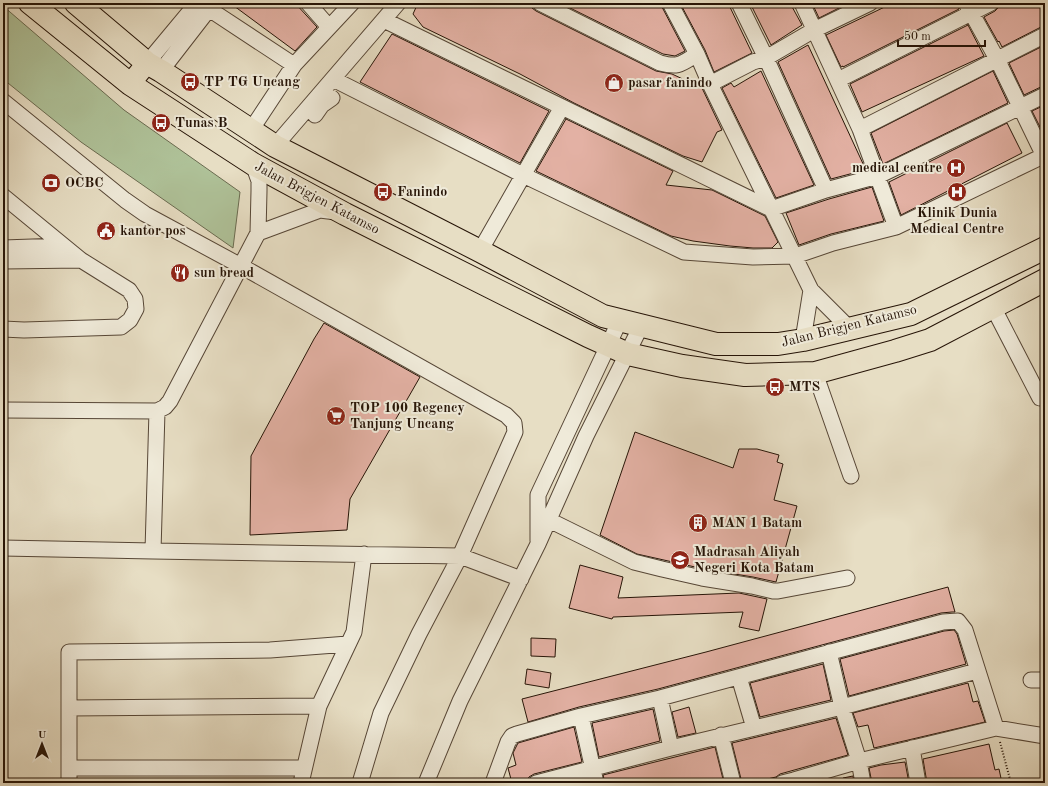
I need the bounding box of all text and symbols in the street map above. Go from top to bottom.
scale bar [898,22,985,48]
text: 50 m [904,30,931,43]
bus stop icon: TP TG Uncang [179,71,201,93]
shop icon: pasar fanindo [603,72,625,94]
place label: TP TG Uncang [204,75,300,89]
place label: pasar fanindo [628,76,712,90]
bus stop icon: Tunas B [150,112,172,134]
place label: Tunas B [175,116,228,130]
hospital icon: medical centre [945,157,967,179]
street label: Jalan Brigjen Katamso [252,159,382,237]
place label: medical centre [852,161,942,175]
bank icon: OCBC [40,172,62,194]
place label: OCBC [65,176,103,190]
bus stop icon: Fanindo [372,181,394,203]
hospital icon: Klinik Dunia Medical Centre [946,181,968,203]
place label: Fanindo [397,185,447,199]
place label: Klinik Dunia Medical Centre [910,206,1004,236]
public building icon: kantor pos [95,220,117,242]
place label: kantor pos [120,224,186,238]
restaurant icon: sun bread [169,262,191,284]
place label: sun bread [194,266,255,280]
street label: Jalan Brigjen Katamso [780,302,918,350]
bus stop icon: MTS [764,376,786,398]
place label: MTS [789,380,820,394]
place label: TOP 100 Regency Tanjung Uncang [350,401,465,431]
supermarket icon: TOP 100 Regency Tanjung Uncang [325,405,347,427]
building icon: MAN 1 Batam [687,512,709,534]
place label: MAN 1 Batam [712,516,802,530]
place label: Madrasah Aliyah Negeri Kota Batam [694,545,814,575]
school or university icon: Madrasah Aliyah Negeri Kota Batam [669,549,691,571]
north arrow [22,724,62,764]
text: U [38,730,47,741]

